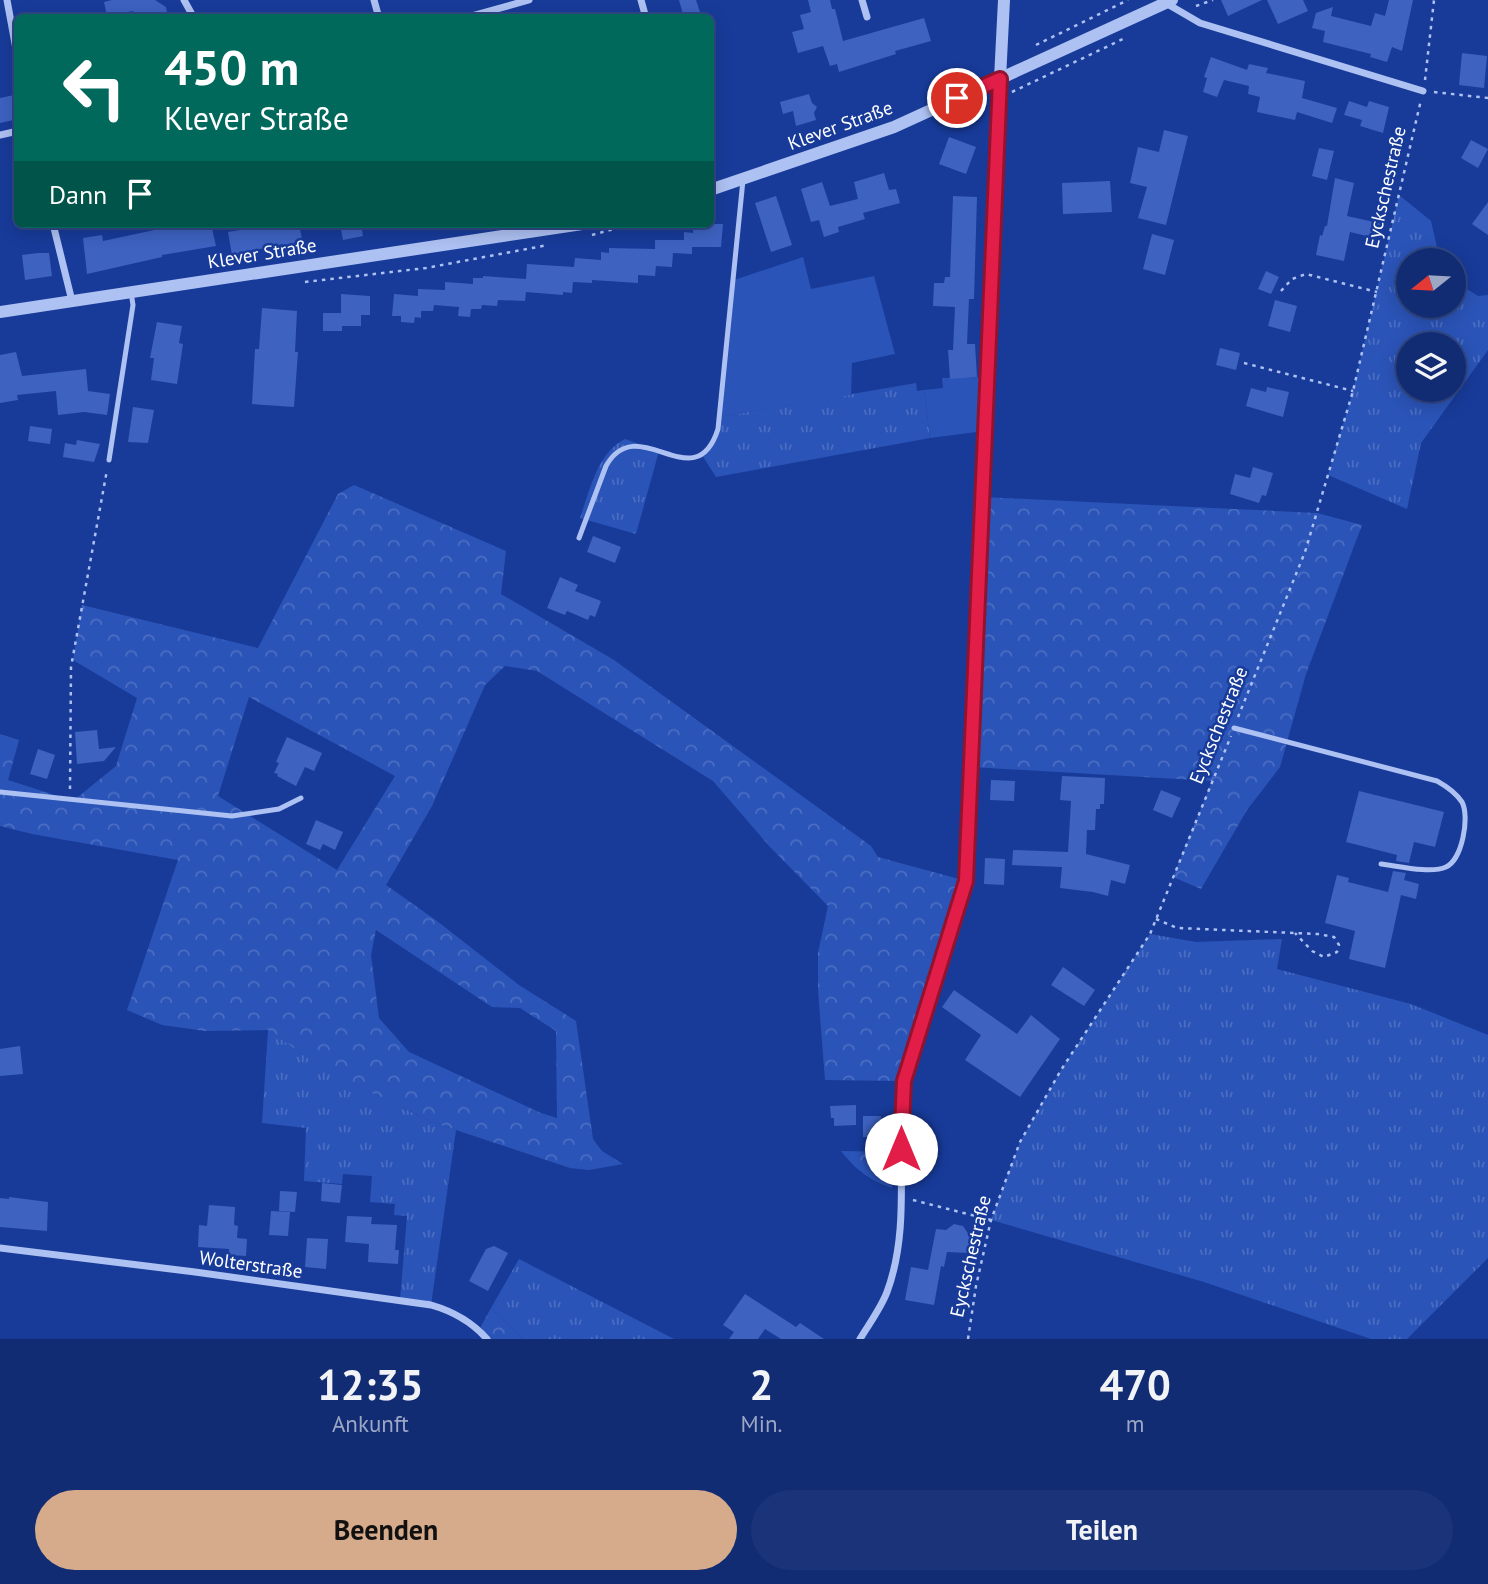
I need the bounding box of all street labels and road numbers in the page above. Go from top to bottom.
street label: Klever Straße [784,95,896,155]
street label: Eyckschestraße [1359,124,1411,250]
street label: Klever Straße [206,233,318,273]
street label: Eyckschestraße [1184,663,1252,787]
street label: Eyckschestraße [944,1193,996,1319]
street label: Wolterstraße [198,1245,304,1283]

